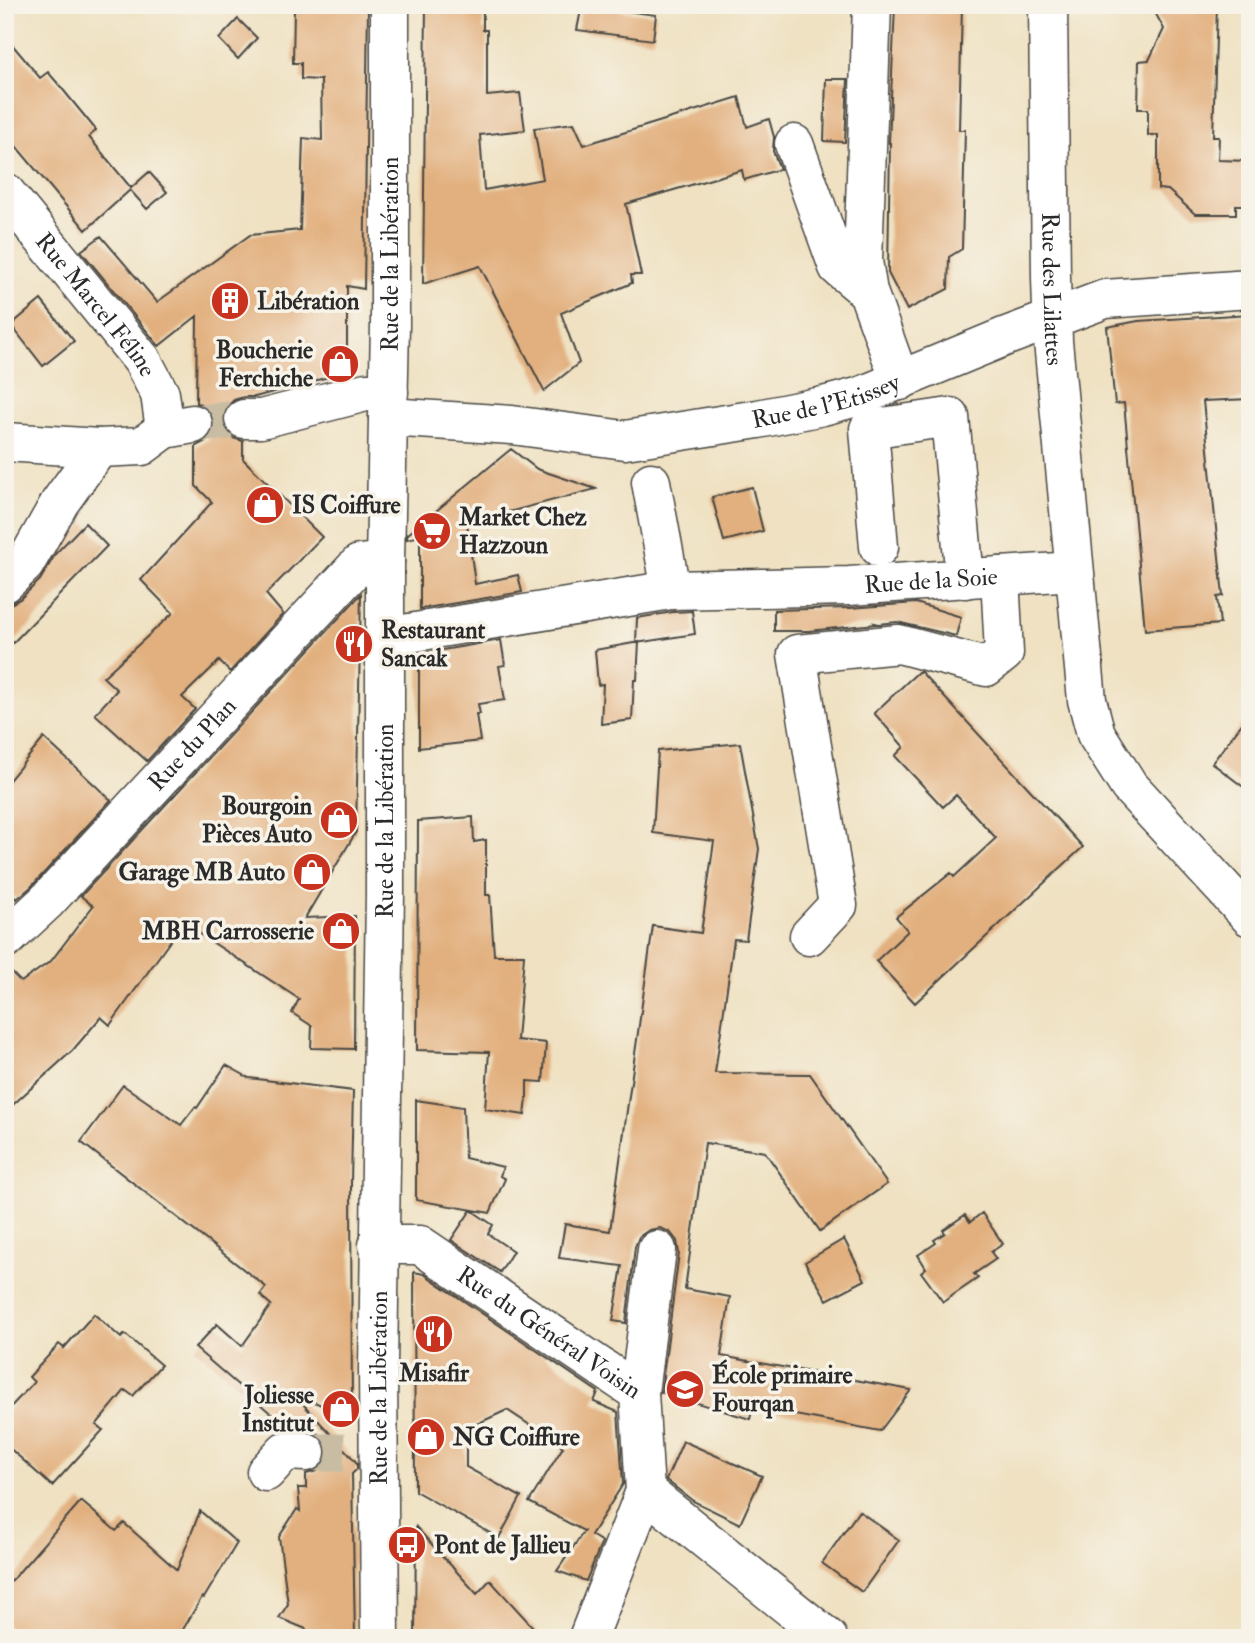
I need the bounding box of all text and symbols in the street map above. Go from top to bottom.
street label: Rue de la Libération [374,157,406,352]
street label: Rue des Lilattes [1035,212,1071,367]
street label: Rue Marcel Féline [29,226,163,382]
building icon: Libération [209,280,251,322]
place label: Libération [257,286,360,317]
place label: Boucherie Ferchiche [216,335,313,394]
shop icon: Boucherie Ferchiche [319,343,361,385]
street label: Rue de l'Etissey [749,366,905,435]
shop icon: IS Coiffure [244,484,286,526]
place label: IS Coiffure [292,490,401,521]
place label: Market Chez Hazzoun [458,502,587,561]
supermarket icon: Market Chez Hazzoun [411,510,453,552]
street label: Rue de la Soie [863,561,999,600]
place label: Restaurant Sancak [381,615,485,674]
restaurant icon: Restaurant Sancak [333,623,375,665]
street label: Rue du Plan [141,691,243,797]
street label: Rue de la Libération [369,724,401,919]
place label: Bourgoin Pièces Auto [202,791,313,850]
shop icon: Bourgoin Pièces Auto [318,799,360,841]
shop icon: Garage MB Auto [291,851,333,893]
place label: Garage MB Auto [119,857,285,888]
shop icon: MBH Carrosserie [320,910,362,952]
place label: MBH Carrosserie [141,916,314,947]
street label: Rue du Général Voisin [451,1259,648,1406]
street label: Rue de la Libération [362,1290,395,1486]
restaurant icon: Misafir [413,1313,455,1355]
place label: Misafir [398,1358,470,1389]
place label: École primaire Fourqan [712,1359,853,1419]
school or university icon: École primaire Fourqan [664,1368,706,1410]
place label: Joliesse Institut [242,1380,314,1439]
shop icon: Joliesse Institut [320,1388,362,1430]
shop icon: NG Coiffure [405,1416,447,1458]
place label: NG Coiffure [452,1422,580,1453]
bus stop icon: Pont de Jallieu [386,1524,428,1566]
place label: Pont de Jallieu [434,1530,572,1561]

